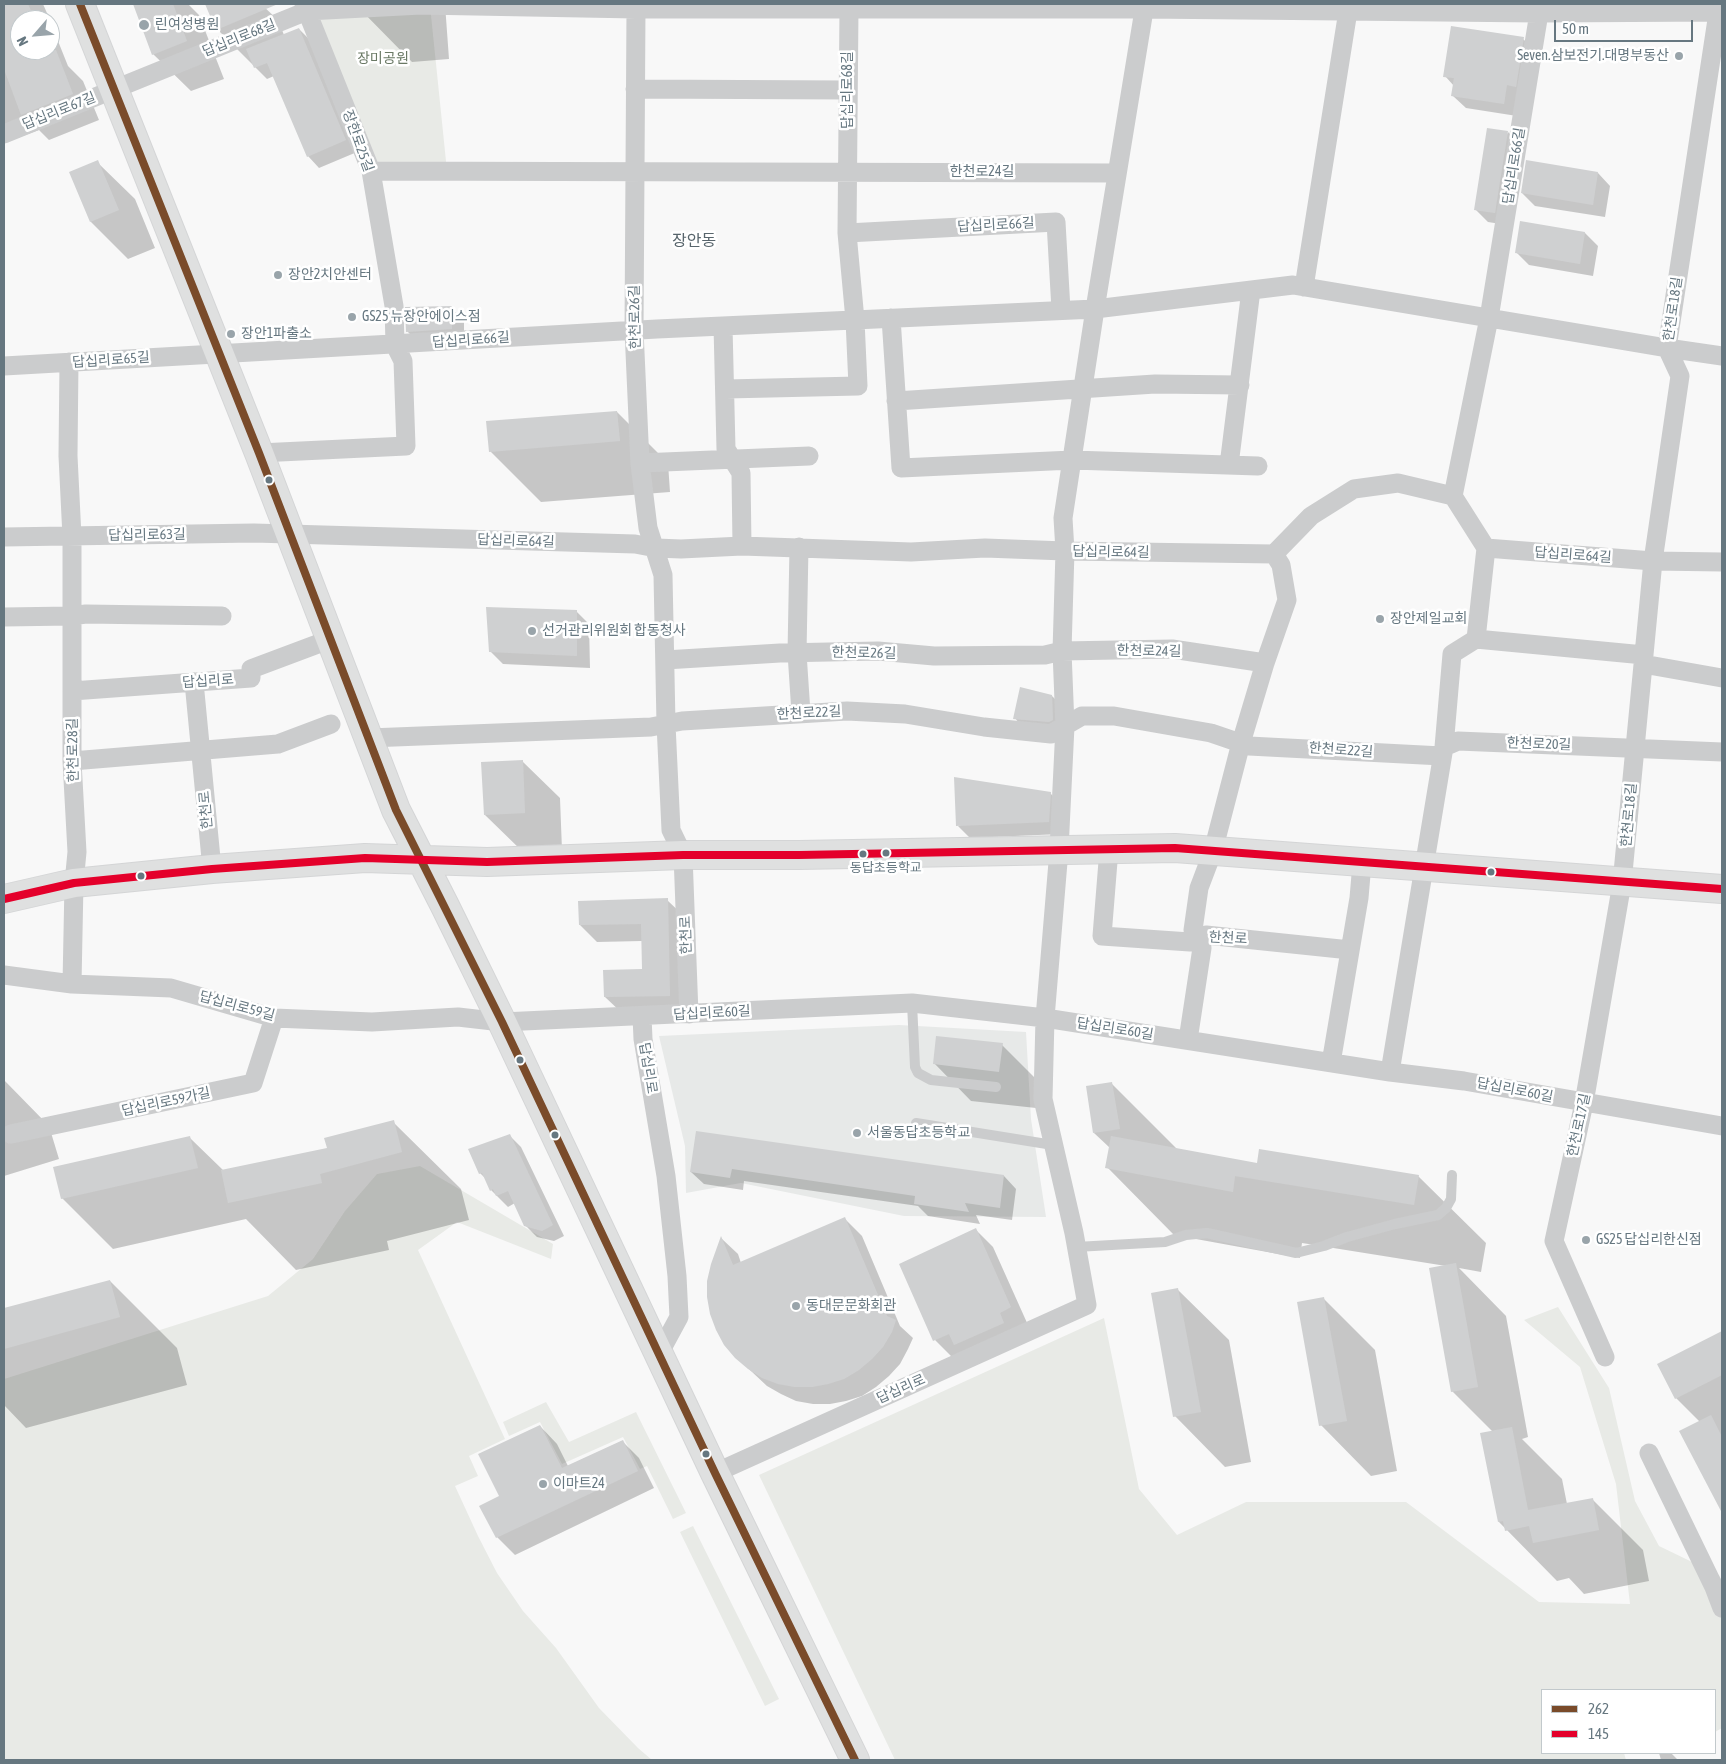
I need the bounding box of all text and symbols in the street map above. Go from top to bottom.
north arrow [10,10,60,60]
scale bar [1556,10,1695,42]
street label: 답십리로68길 [200,16,278,60]
place label: 린여성병원 [155,17,219,33]
marker: 린여성병원 [137,18,151,32]
text: 50 m [1562,20,1589,37]
text: N [14,34,32,49]
place label: Seven.삼보전기.대명부동산 [1517,48,1669,64]
marker: Seven.삼보전기.대명부동산 [1673,50,1685,62]
park label: 장미공원 [357,51,409,67]
street label: 답십리로68길 [840,51,856,129]
street label: 답십리로67길 [20,89,98,133]
street label: 장한로25길 [339,108,377,174]
street label: 답십리로66길 [1500,126,1528,206]
street label: 한천로24길 [950,164,1014,180]
street label: 답십리로66길 [957,215,1035,235]
district label: 장안동 [672,231,716,251]
place label: 장안2치안센터 [288,267,372,283]
marker: 장안2치안센터 [272,269,284,281]
street label: 한천로18길 [1660,276,1686,342]
street label: 한천로26길 [626,285,644,349]
place label: GS25 뉴장안에이스점 [362,309,481,325]
marker: GS25 뉴장안에이스점 [346,311,358,323]
place label: 장안1파출소 [241,326,312,342]
marker: 장안1파출소 [225,328,237,340]
street label: 답십리로66길 [432,329,510,351]
street label: 답십리로65길 [72,349,150,371]
unlabelled marker [264,475,274,485]
street label: 답십리로63길 [108,526,186,544]
street label: 답십리로64길 [477,531,555,551]
street label: 답십리로64길 [1072,543,1150,561]
street label: 답십리로64길 [1534,544,1612,566]
place label: 장안제일교회 [1390,611,1467,627]
marker: 장안제일교회 [1374,613,1386,625]
place label: 선거관리위원회 합동청사 [542,623,686,639]
marker: 선거관리위원회 합동청사 [526,625,538,637]
street label: 한천로24길 [1117,642,1181,660]
street label: 한천로26길 [832,644,896,662]
street label: 답십리로 [182,671,234,691]
street label: 한천로22길 [776,703,842,723]
street label: 한천로28길 [64,718,82,782]
street label: 한천로20길 [1506,734,1572,754]
street label: 한천로22길 [1308,739,1374,761]
street label: 한천로18길 [1618,782,1640,848]
street label: 한천로 [196,790,216,830]
marker: 동답초등학교 [881,848,891,858]
unlabelled marker [858,849,868,859]
place label: 동답초등학교 [850,860,922,876]
unlabelled marker [1486,867,1496,877]
unlabelled marker [136,871,146,881]
street label: 한천로 [677,915,695,955]
street label: 한천로 [1208,929,1248,947]
street label: 답십리로59길 [197,988,277,1024]
street label: 답십리로60길 [673,1003,751,1023]
street label: 답십리로60길 [1075,1015,1155,1043]
street label: 답십리로 [636,1041,660,1095]
unlabelled marker [515,1055,525,1065]
street label: 답십리로60길 [1475,1074,1555,1106]
street label: 답십리로59가길 [120,1084,212,1120]
street label: 한천로17길 [1564,1092,1594,1158]
place label: 서울동답초등학교 [867,1125,970,1141]
marker: 서울동답초등학교 [851,1127,863,1139]
unlabelled marker [550,1130,560,1140]
place label: GS25 답십리한신점 [1596,1232,1702,1248]
marker: GS25 답십리한신점 [1580,1234,1592,1246]
place label: 동대문문화회관 [806,1298,896,1314]
marker: 동대문문화회관 [790,1300,802,1312]
street label: 답십리로 [874,1371,928,1407]
unlabelled marker [701,1449,711,1459]
place label: 이마트24 [553,1476,605,1492]
marker: 이마트24 [537,1478,549,1490]
legend [1541,1689,1716,1754]
text: 262 [1588,1700,1609,1717]
text: 145 [1588,1725,1609,1742]

